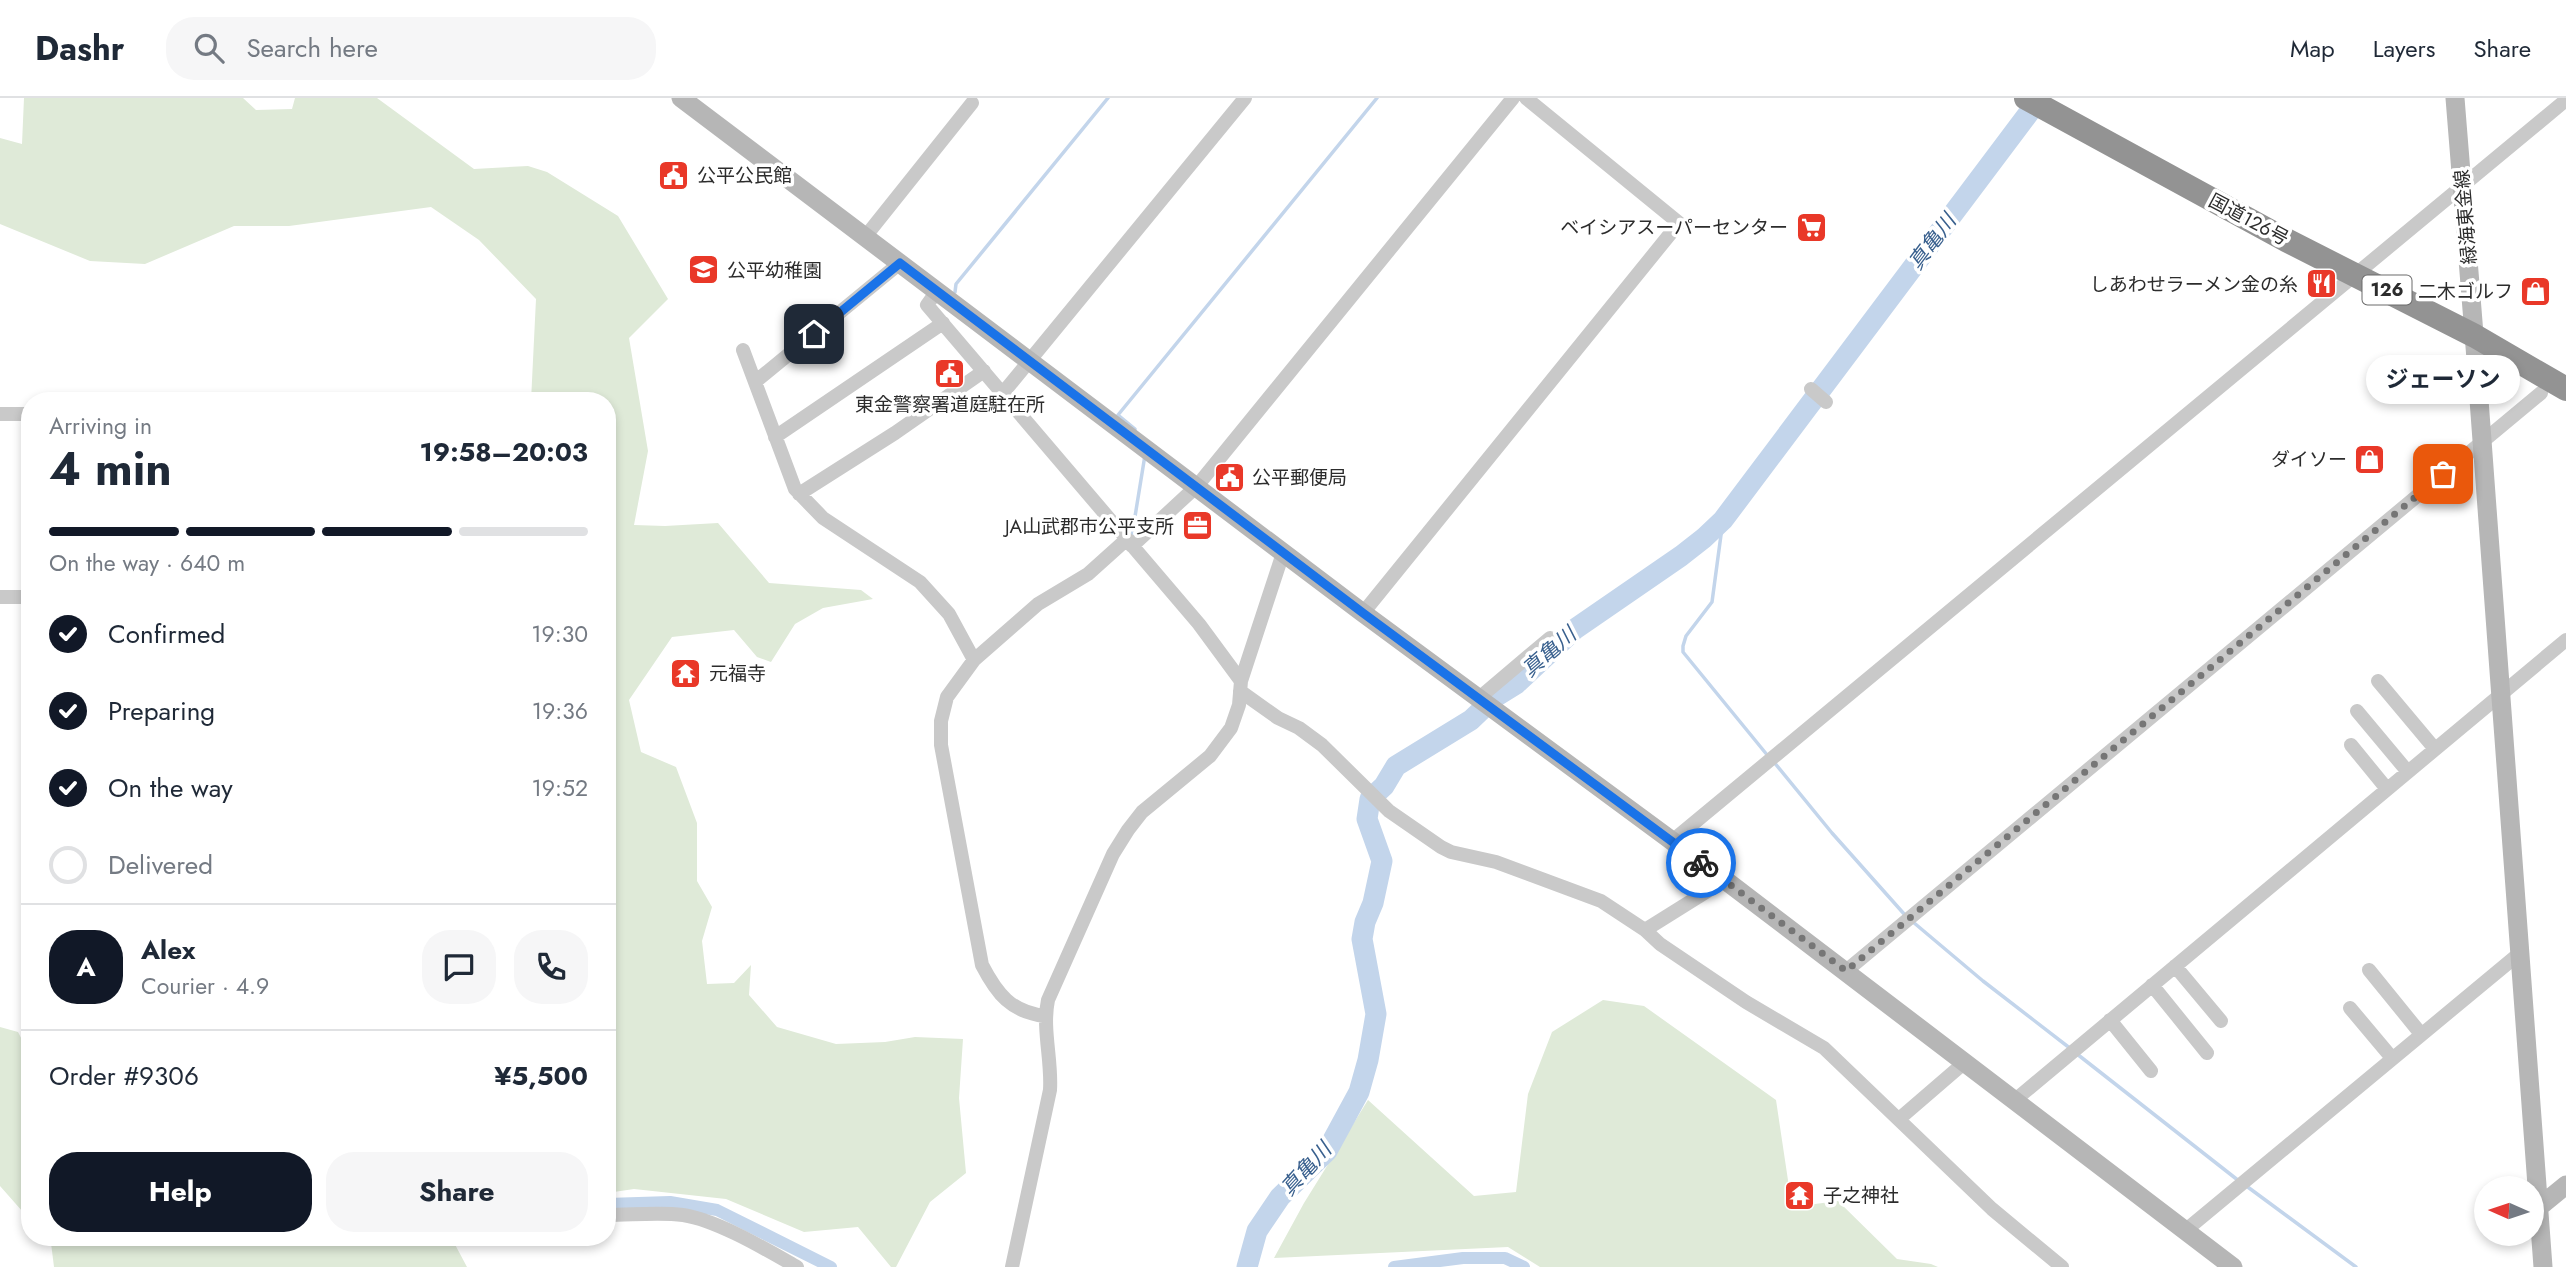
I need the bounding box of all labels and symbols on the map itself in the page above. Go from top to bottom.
public building icon: 公平公民館 [657,158,691,192]
place label: 公平公民館 [697,162,792,189]
street label: 緑海東金線 [2448,168,2483,265]
street label: 国道126号 [2204,187,2294,252]
water label: 真亀川 [1901,206,1964,276]
supermarket icon: ベイシアスーパーセンター [1794,210,1828,244]
place label: ベイシアスーパーセンター [1560,214,1788,241]
school or university icon: 公平幼稚園 [687,253,721,287]
place label: 公平幼稚園 [727,257,822,284]
restaurant icon: しあわせラーメン金の糸 [2304,267,2338,301]
place label: しあわせラーメン金の糸 [2090,271,2298,298]
shop icon: 二木ゴルフ [2519,274,2553,308]
road number: 126 [2362,275,2412,304]
place label: 二木ゴルフ [2418,278,2513,305]
pin [784,304,844,364]
callout: ジェーソン [2366,355,2520,404]
public building icon: 東金警察署道庭駐在所 [933,356,967,390]
place label: 東金警察署道庭駐在所 [855,391,1045,418]
shop icon: ダイソー [2353,442,2387,476]
pin [2413,444,2473,504]
place label: ダイソー [2271,446,2347,473]
public building icon: 公平郵便局 [1212,460,1246,494]
place label: 公平郵便局 [1252,464,1347,491]
office icon: JA山武郡市公平支所 [1180,509,1214,543]
place label: JA山武郡市公平支所 [1002,513,1174,540]
water label: 真亀川 [1515,619,1584,684]
temple icon: 元福寺 [669,656,703,690]
place label: 元福寺 [709,660,766,687]
courier [1666,828,1736,898]
water label: 真亀川 [1274,1134,1340,1202]
north arrow [2474,1176,2544,1246]
temple icon: 子之神社 [1783,1178,1817,1212]
place label: 子之神社 [1823,1182,1899,1209]

